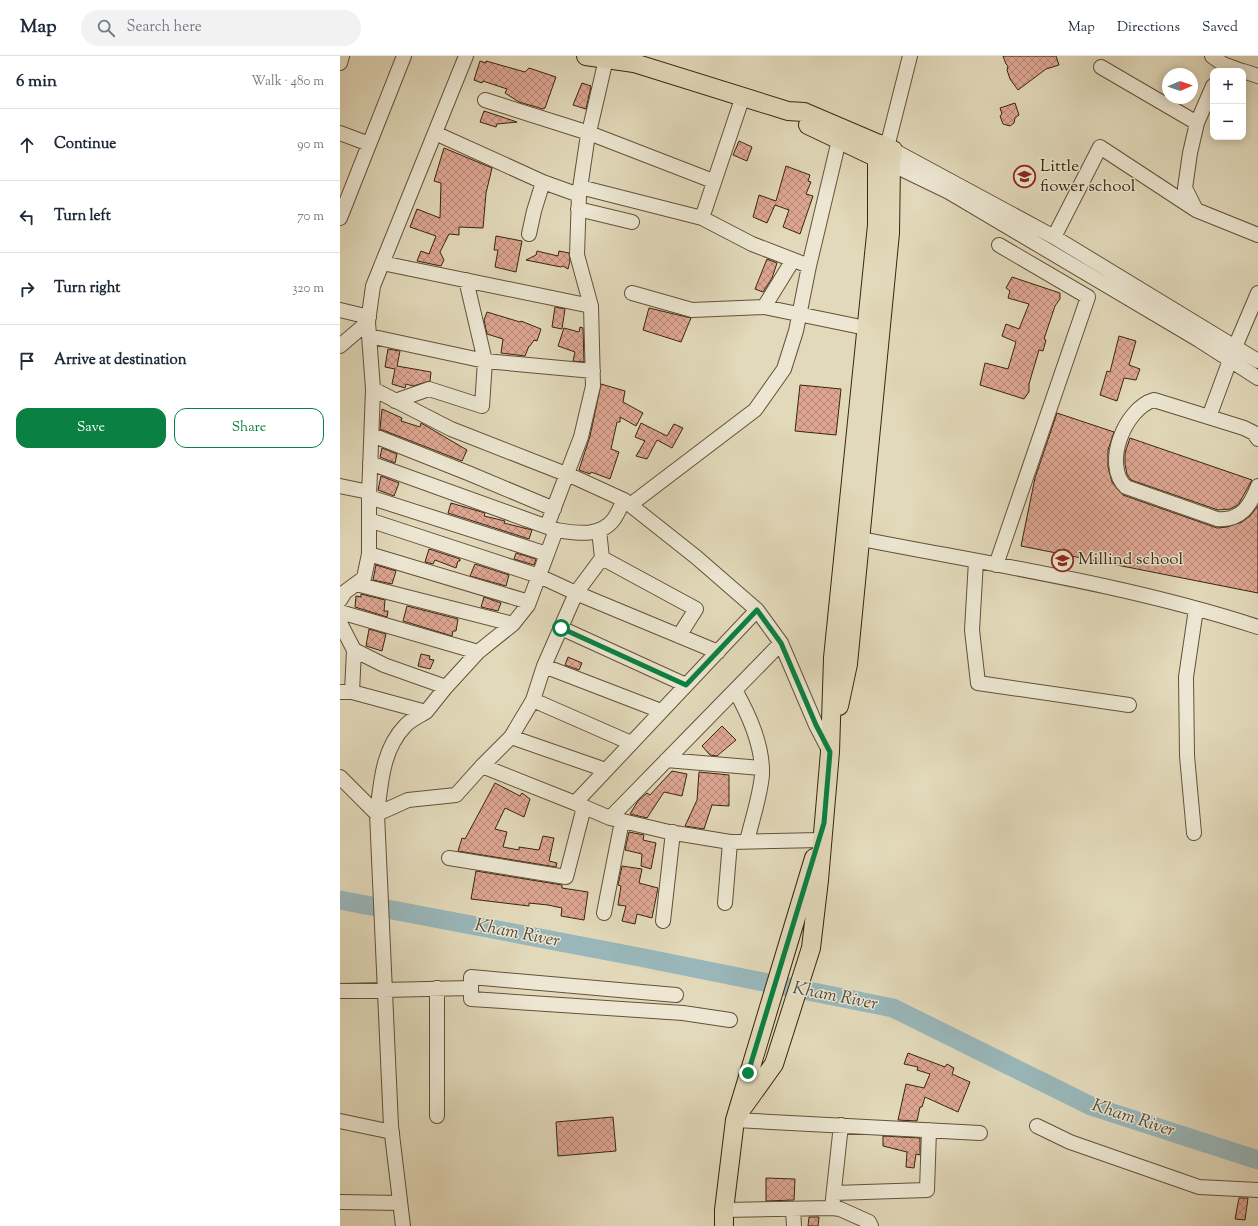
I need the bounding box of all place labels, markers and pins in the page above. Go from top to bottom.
place label: Little fiower school [1040,155,1136,199]
school or university icon: Little fiower school [1012,164,1038,190]
school or university icon: Millind school [1050,547,1076,573]
place label: Millind school [1078,548,1183,572]

